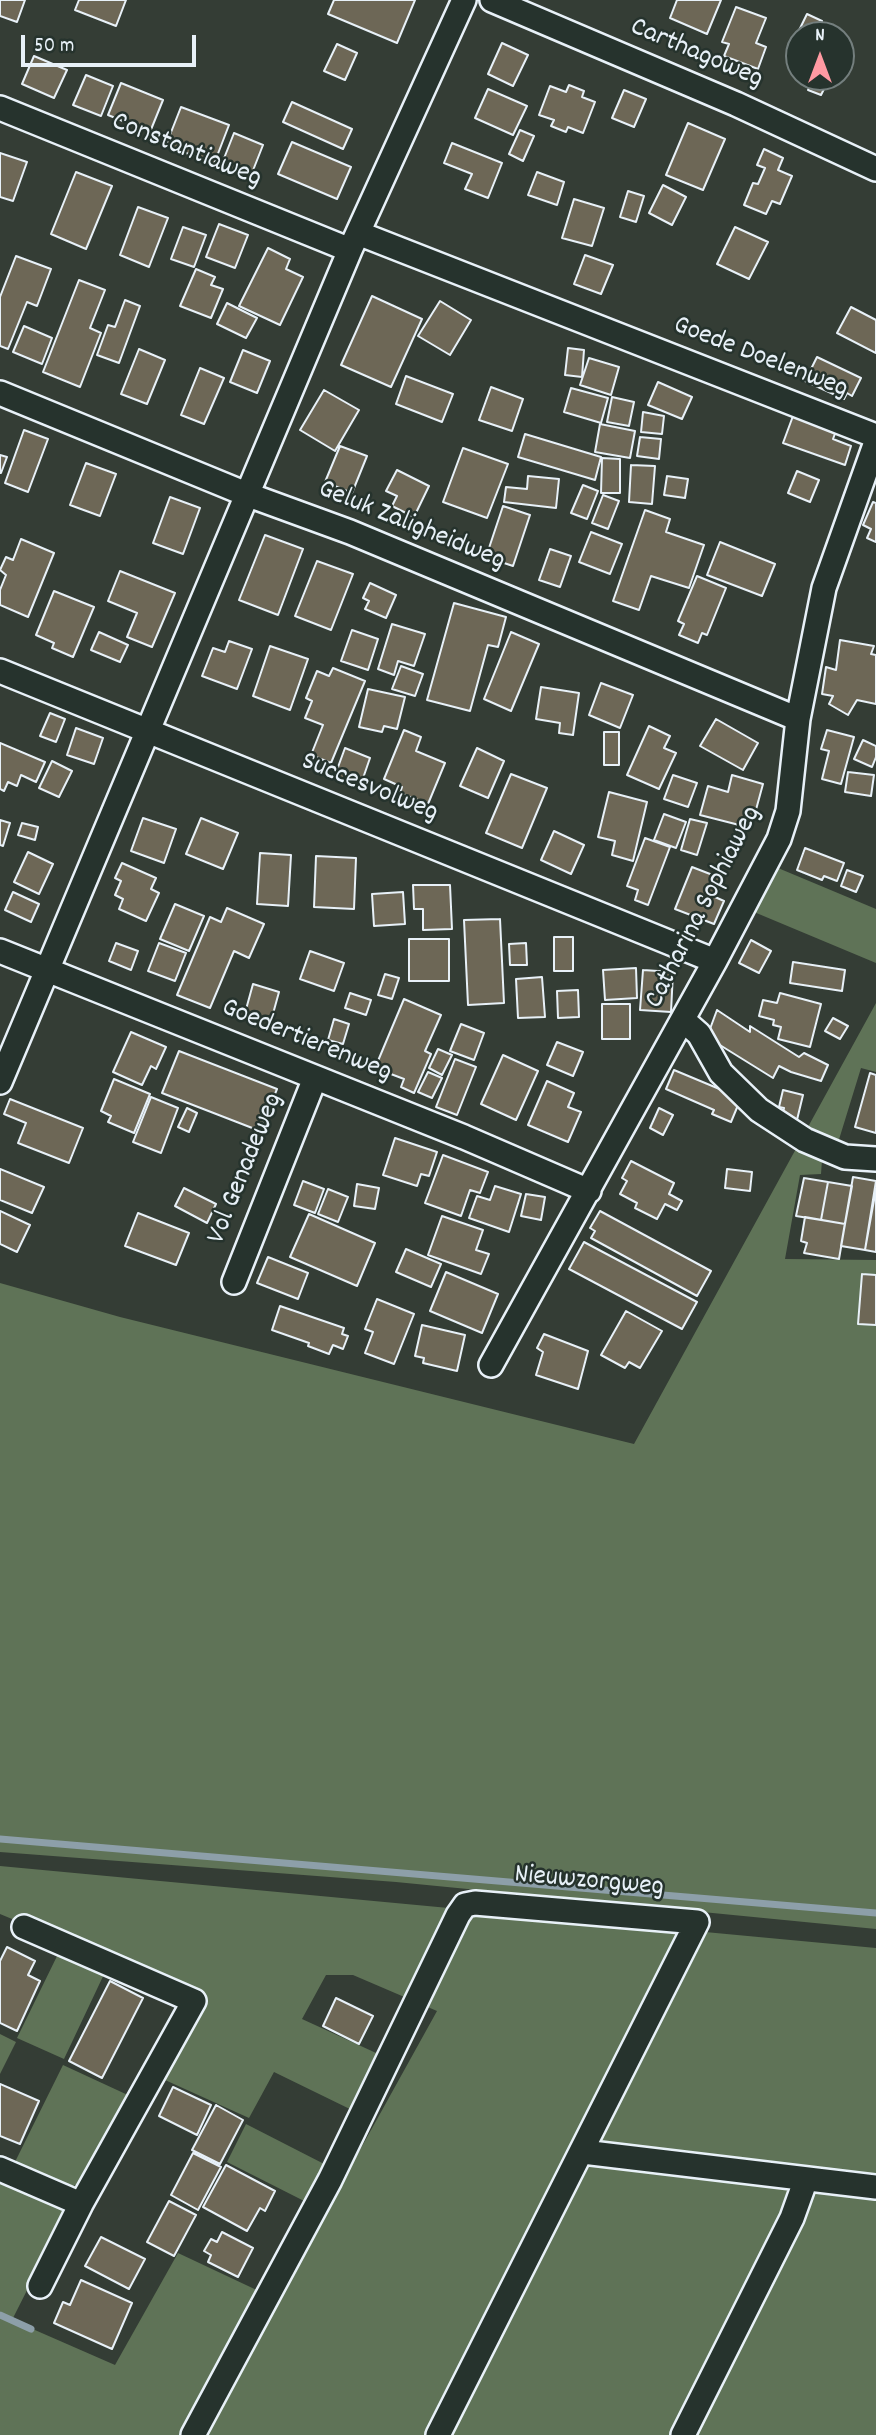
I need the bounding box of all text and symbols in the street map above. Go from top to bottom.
street label: Carthagoweg [625,12,767,98]
scale bar [24,21,200,65]
north arrow [785,21,855,91]
text: N [815,23,825,50]
text: 50 m [34,32,74,62]
street label: Constantiaweg [106,107,266,197]
street label: Goede Doelenweg [668,310,852,408]
street label: Geluk Zaligheidweg [313,474,509,580]
street label: Succesvolweg [296,746,442,832]
street label: Catharina Sophiaweg [639,801,771,1015]
street label: Goedertierenweg [216,993,396,1091]
street label: Vol Genadeweg [202,1089,292,1249]
street label: Nieuwzorgweg [513,1860,665,1906]

